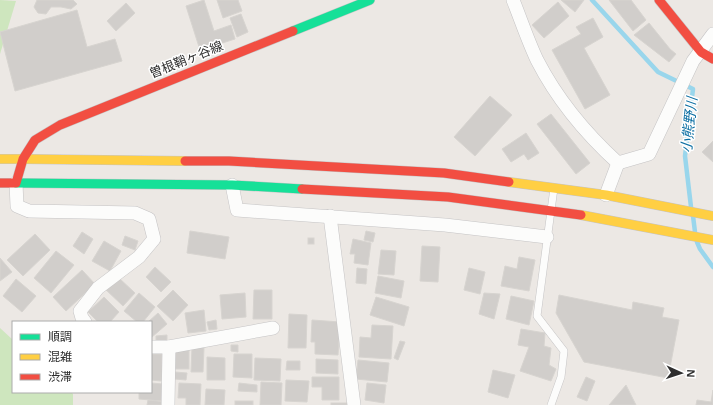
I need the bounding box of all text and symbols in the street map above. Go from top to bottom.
street label: 曽根鞘ヶ谷線 [147,38,225,81]
water label: 小熊野川 [678,94,700,154]
legend [12,321,152,393]
text: 順調 [48,330,72,344]
text: 混雑 [48,350,72,364]
north arrow [661,353,701,393]
text: N [685,369,697,378]
text: 渋滞 [48,370,72,384]

